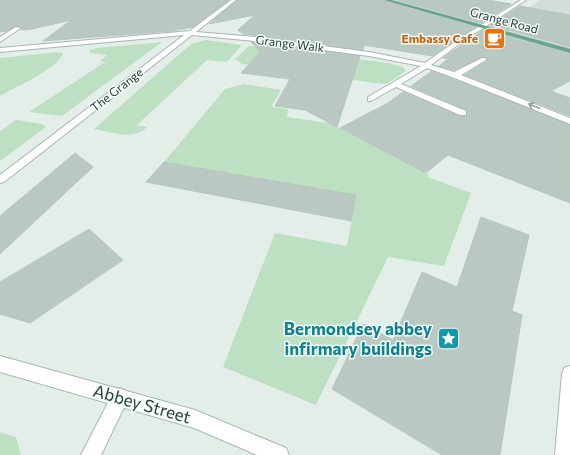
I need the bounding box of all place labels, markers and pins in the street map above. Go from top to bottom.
cafe icon: Embassy Cafe [481,26,507,52]
place label: Embassy Cafe [401,31,478,45]
place label: Bermondsey abbey infirmary buildings [284,318,433,359]
place icon: Bermondsey abbey infirmary buildings [435,326,461,352]

